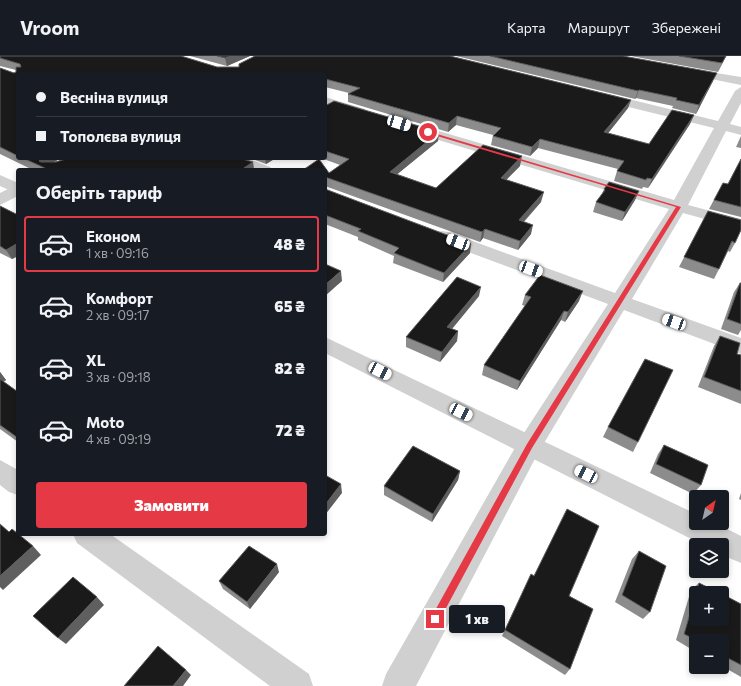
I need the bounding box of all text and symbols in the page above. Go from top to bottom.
text: Vroom [20,16,79,39]
text: Карта [507,19,546,36]
text: Маршрут [568,19,630,36]
text: Збережені [652,19,721,36]
text: Весніна вулиця [60,88,168,106]
car [386,114,412,132]
route start [419,123,437,141]
text: Тополєва вулиця [60,127,181,145]
text: Оберіть тариф [36,181,162,203]
icon: car [38,226,74,262]
text: Економ [86,227,141,245]
car [445,232,471,252]
text: 48 ₴ [274,235,305,253]
text: 1 хв · 09:16 [86,245,149,261]
car [518,259,544,279]
icon: car [38,288,74,324]
text: Комфорт [86,289,153,307]
text: 65 ₴ [274,297,305,315]
text: 2 хв · 09:17 [86,307,149,323]
car [661,312,687,332]
icon: car [38,350,74,386]
text: XL [86,351,105,369]
text: 82 ₴ [275,359,305,377]
car [367,360,393,382]
text: 3 хв · 09:18 [86,369,151,385]
car [448,401,474,423]
icon: car [38,412,74,448]
text: Moto [86,413,125,431]
text: 72 ₴ [275,421,305,439]
text: 4 хв · 09:19 [86,431,151,447]
car [573,463,599,485]
button: Замовити [36,482,307,528]
north arrow [689,490,729,530]
map controls [689,490,729,674]
button: layers [689,538,729,578]
button: + [689,586,729,626]
callout: 1 хв [449,605,505,633]
route end [426,610,444,628]
text: 1 хв [465,611,489,627]
button: − [689,634,729,674]

